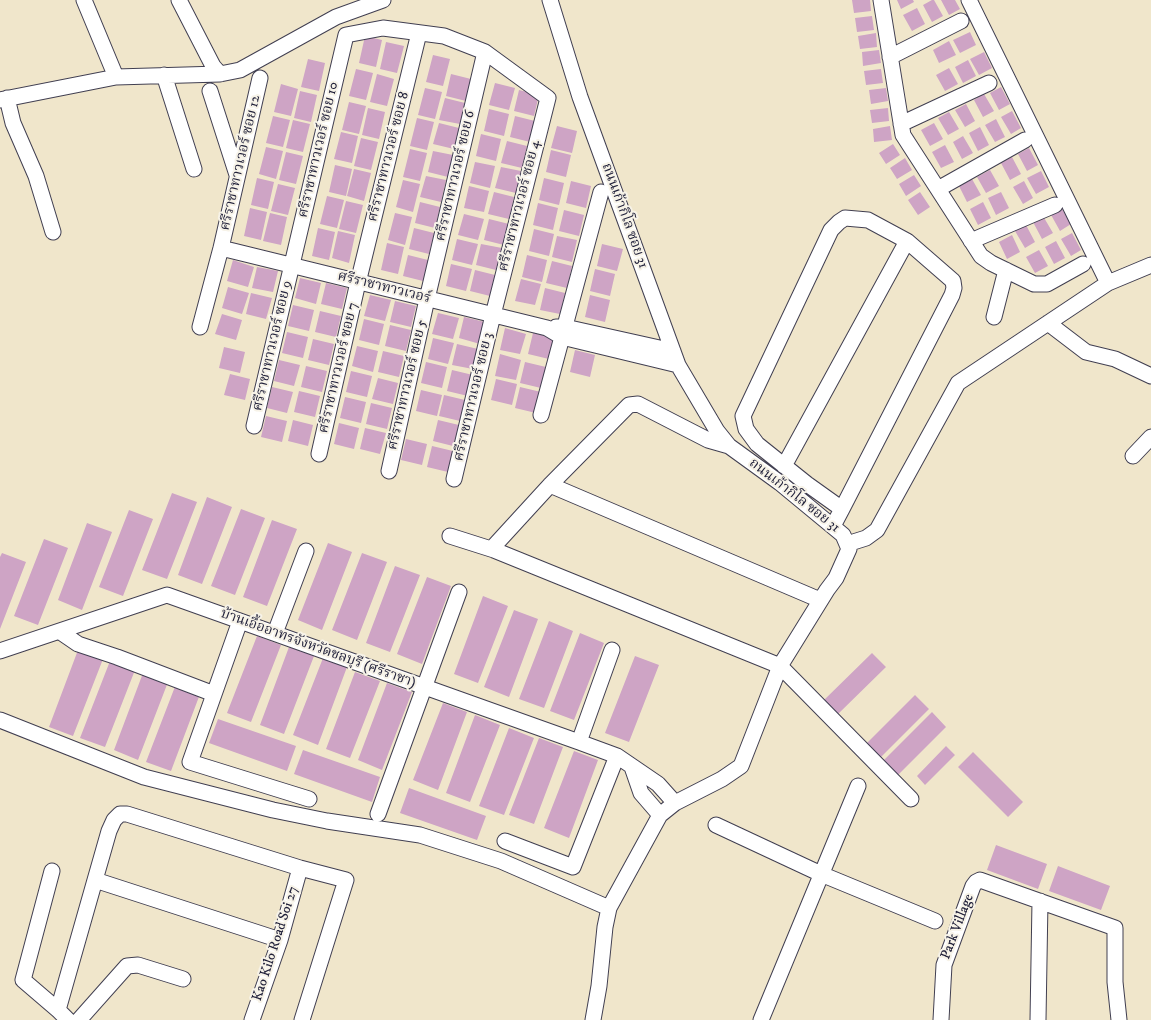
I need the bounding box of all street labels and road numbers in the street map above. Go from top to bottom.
street label: ศรีราชาทาวเวอร์ ซอย 10 [295,80,343,220]
street label: ศรีราชาทาวเวอร์ ซอย 8 [365,90,413,224]
street label: ศรีราชาทาวเวอร์ ซอย 12 [217,94,265,232]
street label: ศรีราชาทาวเวอร์ ซอย 6 [433,109,479,243]
street label: ศรีราชาทาวเวอร์ ซอย 4 [496,139,544,273]
street label: ถนนเก้ากิโล ซอย 31 [597,161,651,271]
street label: ศรีราชาทาวเวอร์ [336,268,432,308]
street label: ศรีราชาทาวเวอร์ ซอย 9 [250,279,296,413]
street label: ศรีราชาทาวเวอร์ ซอย 7 [316,301,362,435]
street label: ศรีราชาทาวเวอร์ ซอย 5 [385,318,431,452]
street label: ศรีราชาทาวเวอร์ ซอย 3 [451,331,497,463]
street label: ถนนเก้ากิโล ซอย 31 [745,455,843,537]
street label: บ้านเอื้ออาทรจังหวัดชลบุรี (ศรีราชา) [218,606,418,692]
street label: Kao Kilo Road Soi 27 [250,884,302,1004]
street label: Park Village [938,892,978,962]

